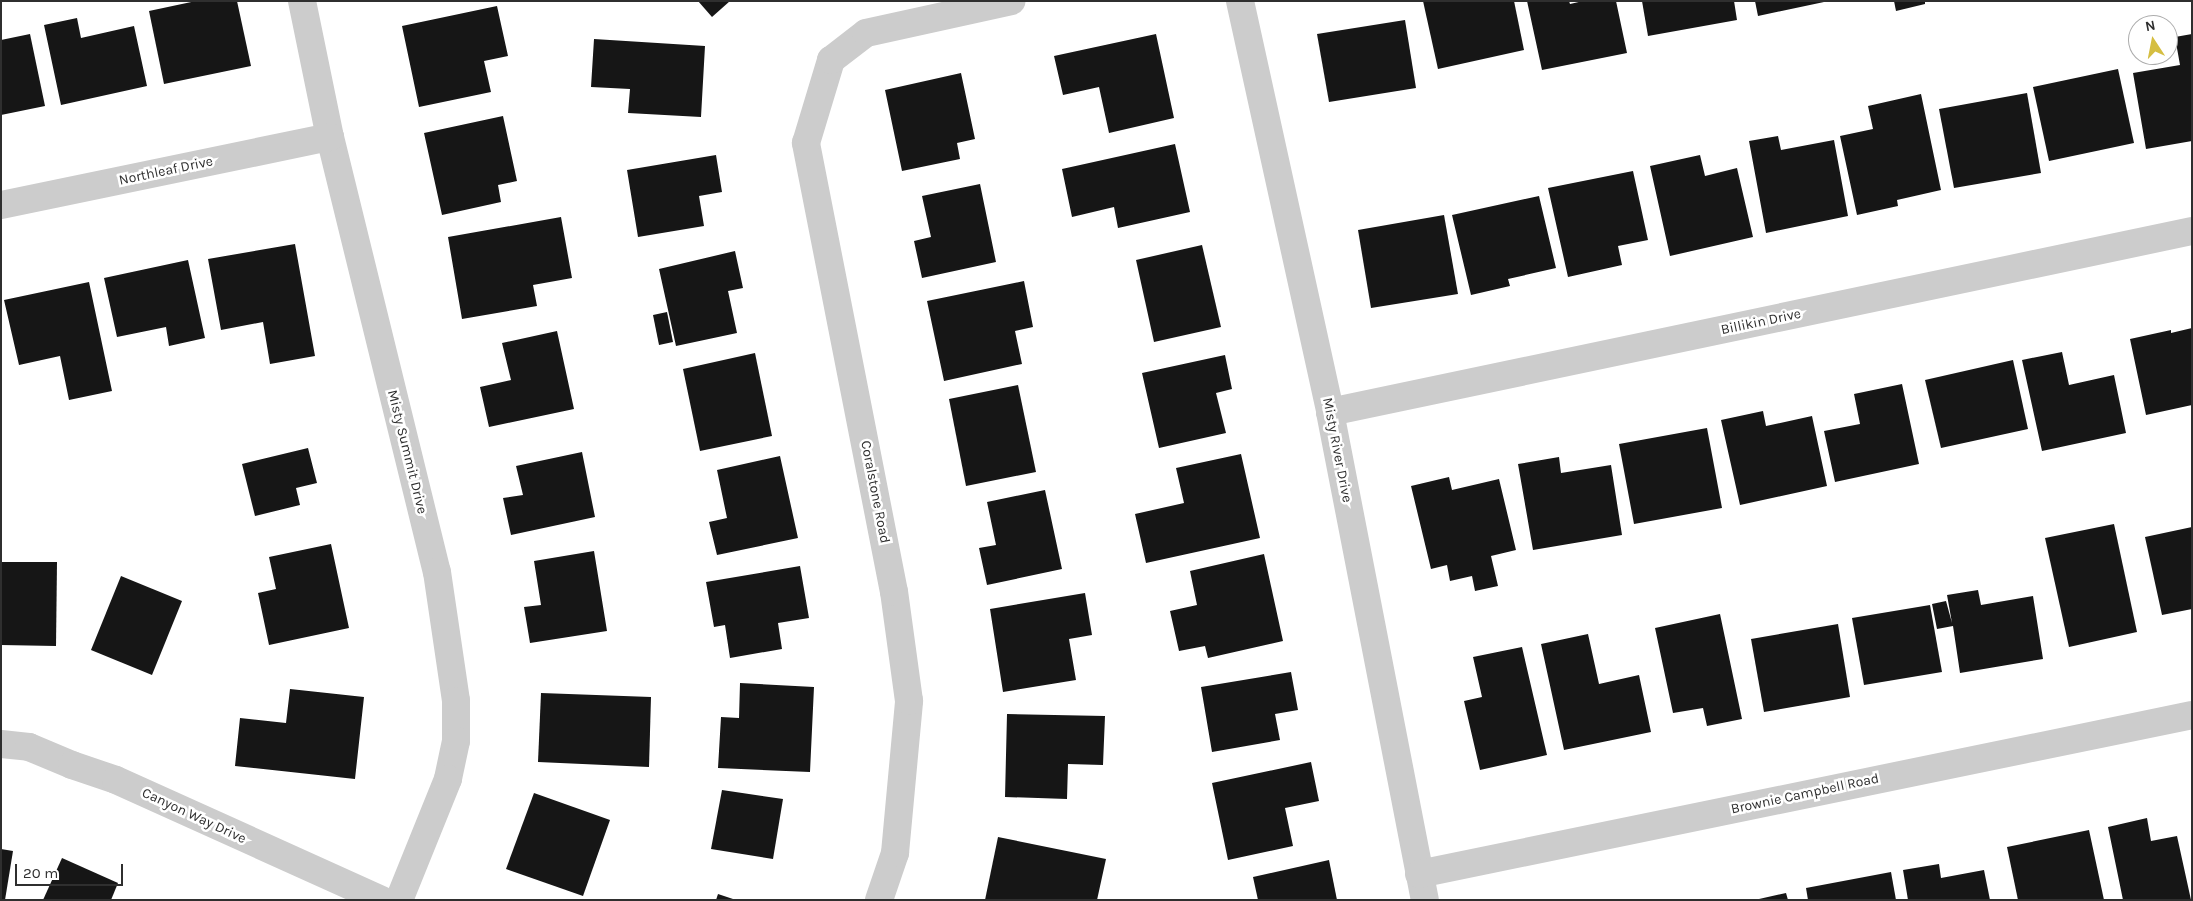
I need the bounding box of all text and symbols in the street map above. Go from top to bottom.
north arrow [2128,15,2178,65]
text: N [2144,16,2157,35]
street label: Northleaf Drive [117,153,215,189]
street label: Billikin Drive [1719,305,1803,339]
street label: Misty Summit Drive [383,388,431,516]
street label: Misty River Drive [1319,396,1355,504]
street label: Coralstone Road [857,439,893,545]
street label: Brownie Campbell Road [1729,770,1881,818]
street label: Canyon Way Drive [139,785,249,847]
scale bar [18,854,125,886]
text: 20 m [23,864,58,882]

